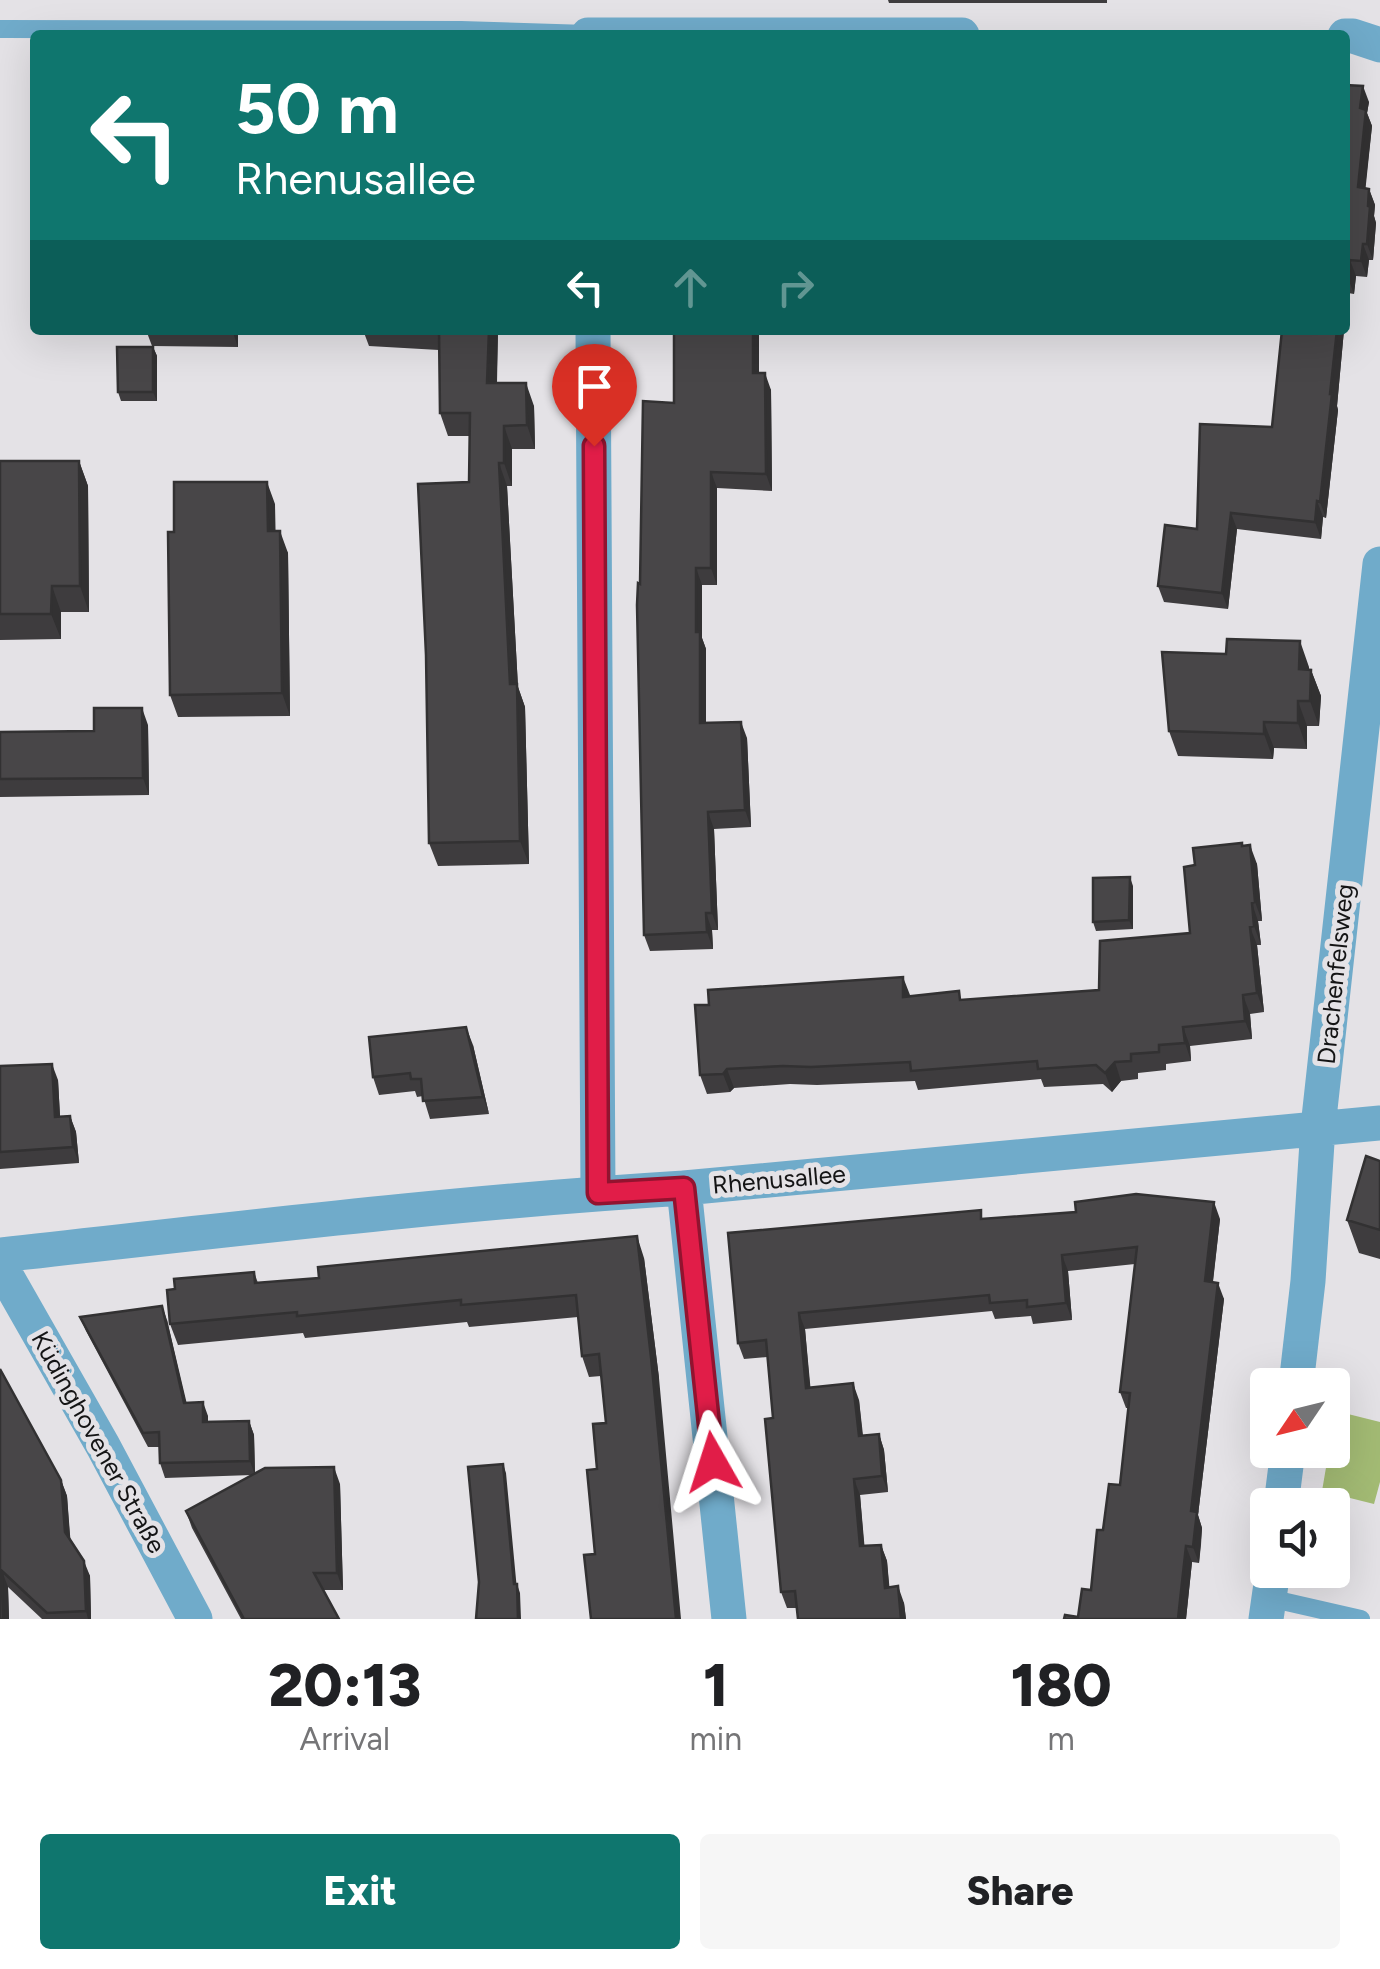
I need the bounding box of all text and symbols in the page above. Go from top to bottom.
text: 50 m [235,66,399,151]
icon: left [70,70,200,200]
text: Rhenusallee [235,151,476,205]
icon: left [558,260,613,315]
icon: ahead [663,260,718,315]
icon: right [768,260,823,315]
pin [552,344,637,447]
icon: arrive [567,359,622,414]
street label: Drachenfelsweg [1311,882,1359,1066]
street label: Rhenusallee [711,1158,847,1200]
street label: Küdinghovener Straße [26,1326,172,1558]
north arrow [1250,1368,1350,1468]
map controls [1250,1368,1350,1588]
position arrow [661,1410,765,1514]
button: sound [1250,1488,1350,1588]
text: 20:13 [268,1649,421,1721]
text: 1 [703,1649,729,1721]
text: 180 [1010,1649,1112,1721]
text: Arrival [300,1720,390,1758]
text: min [690,1720,742,1758]
text: m [1047,1720,1075,1758]
button: Exit [40,1834,680,1949]
button: Share [700,1834,1340,1949]

